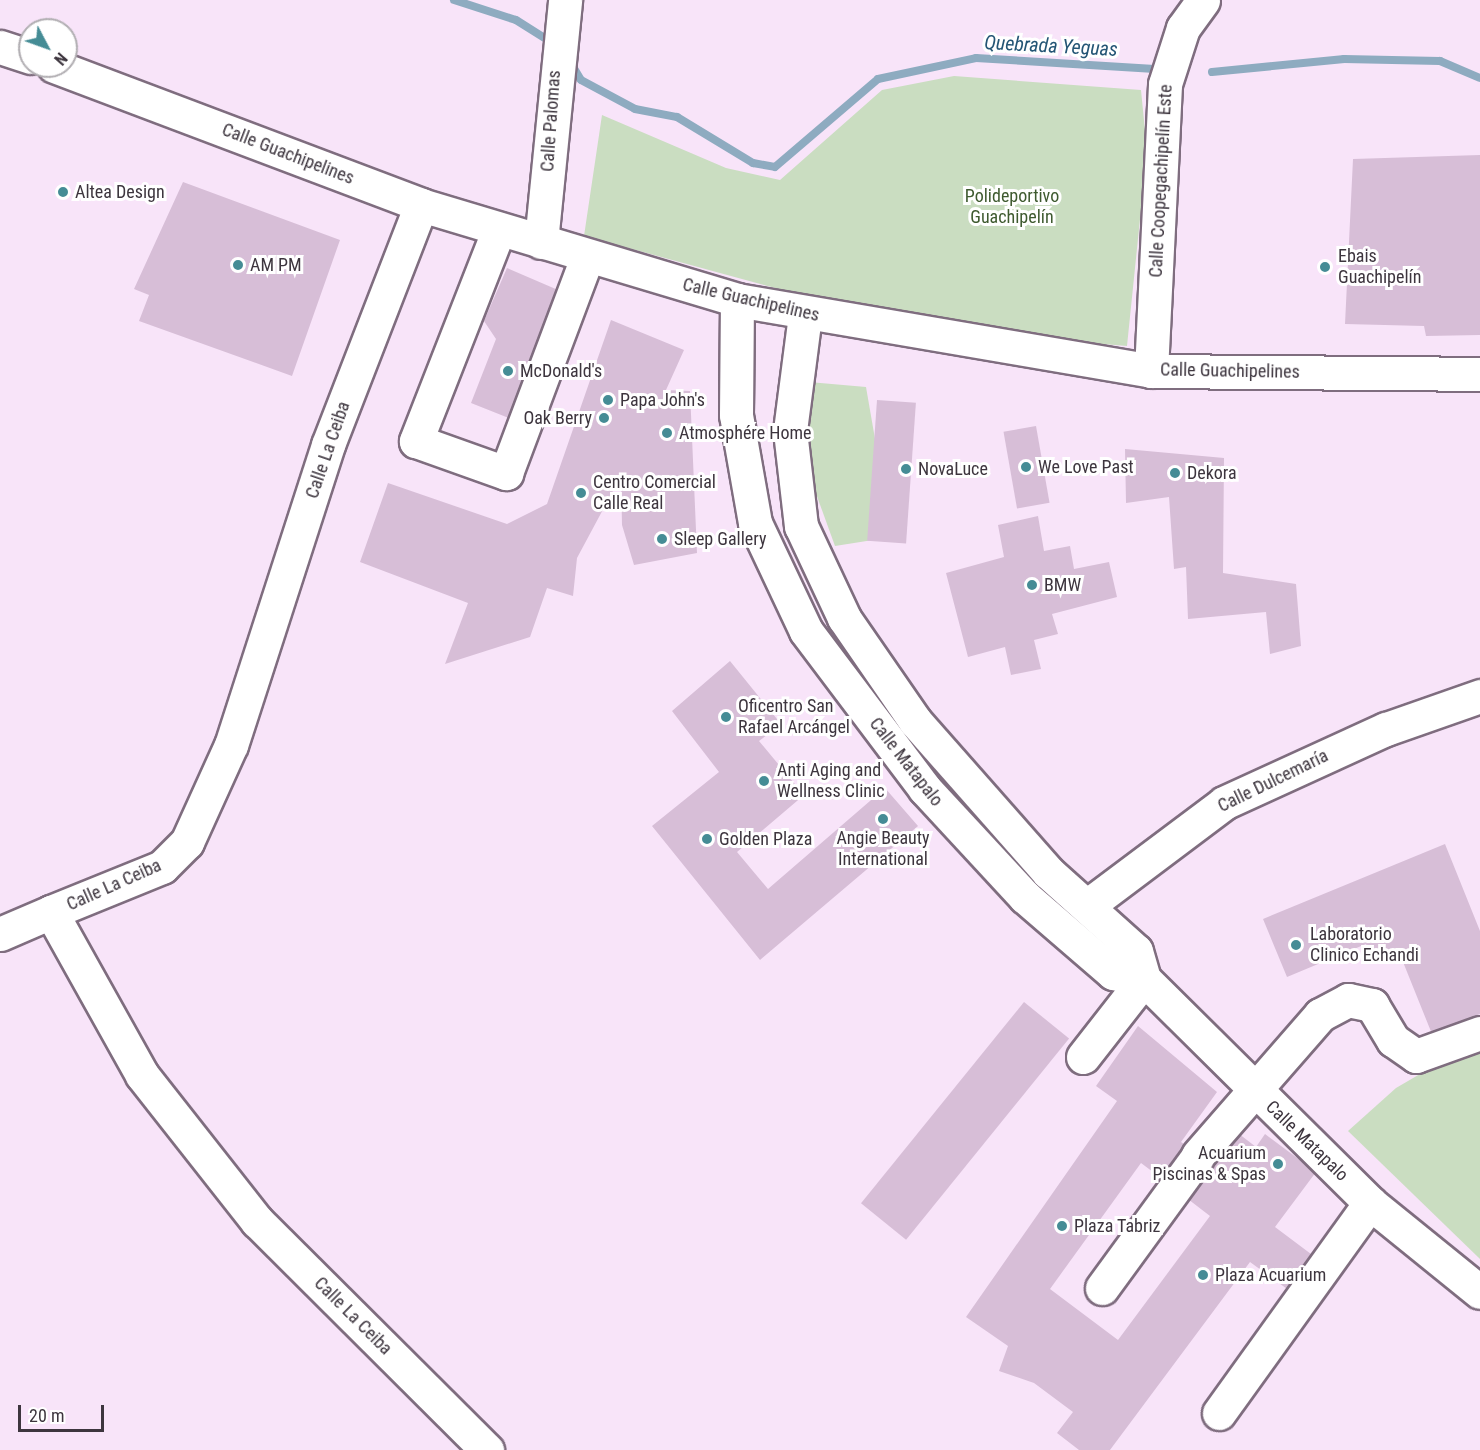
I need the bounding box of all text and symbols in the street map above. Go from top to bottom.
north arrow [18,18,78,78]
water label: Quebrada Yeguas [984,31,1118,61]
text: N [50,49,71,69]
street label: Calle Palomas [537,70,565,172]
street label: Calle Coopegachipelín Este [1145,84,1177,278]
street label: Calle Guachipelines [219,119,357,189]
place label: Altea Design [75,181,165,203]
marker: Altea Design [56,185,70,199]
park label: Polideportivo Guachipelín [965,186,1059,228]
place label: Ebais Guachipelín [1338,246,1421,288]
place label: AM PM [250,254,302,276]
marker: AM PM [231,258,245,272]
marker: Ebais Guachipelín [1316,258,1334,276]
street label: Calle Guachipelines [681,274,821,326]
street label: Calle Guachipelines [1160,359,1300,383]
place label: McDonald's [520,360,602,382]
marker: McDonald's [501,364,515,378]
place label: Papa John's [620,389,705,411]
marker: Papa John's [601,393,615,407]
street label: Calle La Ceiba [301,399,355,501]
place label: Oak Berry [523,407,592,429]
marker: Oak Berry [597,411,611,425]
place label: Atmosphére Home [679,422,811,444]
marker: Atmosphére Home [660,426,674,440]
place label: We Love Past [1038,456,1134,478]
place label: NovaLuce [918,458,988,480]
marker: We Love Past [1019,460,1033,474]
marker: NovaLuce [899,462,913,476]
place label: Dekora [1187,462,1237,484]
marker: Dekora [1168,466,1182,480]
place label: Centro Comercial Calle Real [593,472,716,514]
marker: Centro Comercial Calle Real [574,486,588,500]
place label: Sleep Gallery [674,528,766,550]
marker: Sleep Gallery [655,532,669,546]
place label: BMW [1044,574,1081,596]
marker: BMW [1025,578,1039,592]
place label: Oficentro San Rafael Arcángel [738,696,850,738]
marker: Oficentro San Rafael Arcángel [719,710,733,724]
street label: Calle Matapalo [865,713,947,811]
street label: Calle Dulcemaría [1214,745,1332,817]
place label: Anti Aging and Wellness Clinic [777,760,884,802]
marker: Anti Aging and Wellness Clinic [755,772,773,790]
marker: Angie Beauty International [876,812,890,826]
place label: Golden Plaza [719,828,812,850]
place label: Angie Beauty International [836,828,930,870]
marker: Golden Plaza [700,832,714,846]
street label: Calle La Ceiba [63,855,165,915]
place label: Laboratorio Clinico Echandi [1310,924,1419,966]
marker: Laboratorio Clinico Echandi [1287,936,1305,954]
street label: Calle Matapalo [1261,1096,1353,1186]
place label: Acuarium Piscinas & Spas [1153,1143,1266,1186]
marker: Acuarium Piscinas & Spas [1271,1157,1285,1171]
place label: Plaza Tabriz [1074,1215,1161,1237]
marker: Plaza Tabriz [1055,1219,1069,1233]
place label: Plaza Acuarium [1215,1264,1326,1286]
marker: Plaza Acuarium [1196,1268,1210,1282]
street label: Calle La Ceiba [310,1273,396,1359]
scale bar [21,1393,106,1431]
text: 20 m [29,1405,64,1426]

